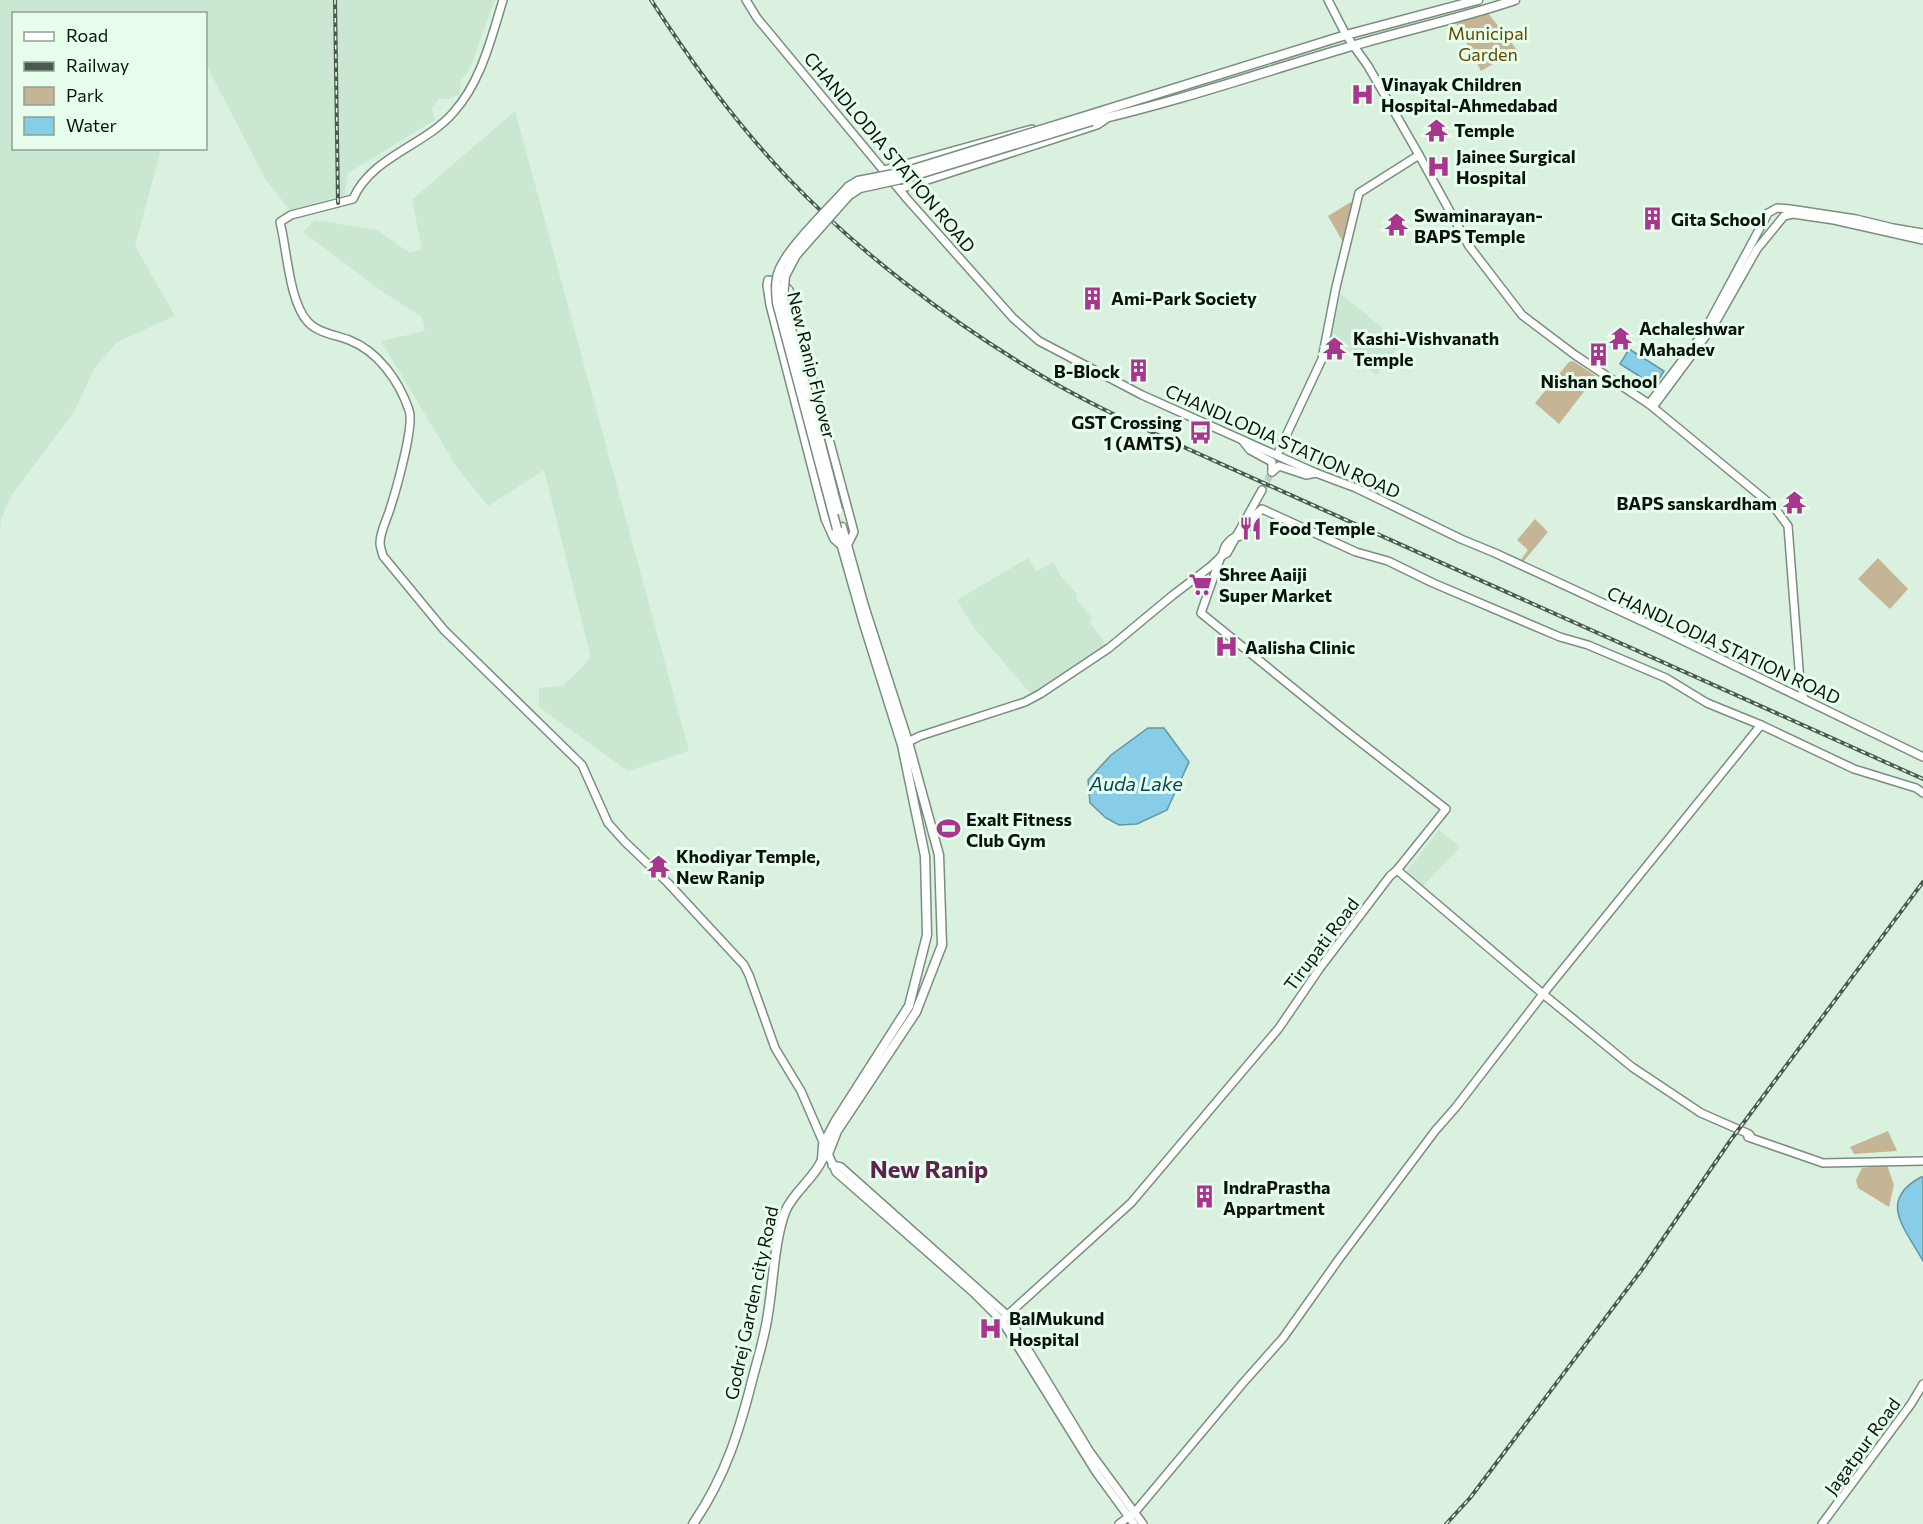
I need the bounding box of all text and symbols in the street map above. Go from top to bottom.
legend [12,12,207,150]
park label: Municipal Garden [1448,22,1528,65]
text: Road [66,24,108,46]
street label: CHANDLODIA STATION ROAD [800,47,980,257]
text: Railway [66,54,129,76]
place label: Vinayak Children Hospital-Ahmedabad [1381,73,1558,116]
hospital icon: Vinayak Children Hospital-Ahmedabad [1350,81,1376,107]
text: Park [66,84,104,106]
text: Water [66,114,117,136]
temple icon: Temple [1423,117,1449,143]
place label: Temple [1454,119,1515,141]
place label: Jainee Surgical Hospital [1456,145,1576,188]
hospital icon: Jainee Surgical Hospital [1425,153,1451,179]
place label: Swaminarayan- BAPS Temple [1414,204,1543,247]
building icon: Gita School [1640,206,1666,232]
place label: Gita School [1671,208,1766,230]
temple icon: Swaminarayan- BAPS Temple [1383,212,1409,238]
building icon: Ami-Park Society [1080,285,1106,311]
place label: Ami-Park Society [1111,287,1257,309]
street label: New Ranip Flyover [783,289,841,441]
place label: Achaleshwar Mahadev [1639,317,1745,360]
temple icon: Achaleshwar Mahadev [1608,325,1634,351]
place label: Kashi-Vishvanath Temple [1353,327,1499,370]
temple icon: Kashi-Vishvanath Temple [1322,335,1348,361]
building icon: Nishan School [1586,342,1612,368]
building icon: B-Block [1125,358,1151,384]
place label: B-Block [1054,360,1121,382]
place label: Nishan School [1540,370,1658,392]
street label: CHANDLODIA STATION ROAD [1162,379,1404,503]
place label: GST Crossing 1 (AMTS) [1071,411,1182,454]
bus stop icon: GST Crossing 1 (AMTS) [1187,419,1213,445]
temple icon: BAPS sanskardham [1782,490,1808,516]
place label: BAPS sanskardham [1617,492,1777,514]
restaurant icon: Food Temple [1238,515,1264,541]
place label: Food Temple [1269,517,1375,539]
place label: Shree Aaiji Super Market [1219,563,1332,606]
supermarket icon: Shree Aaiji Super Market [1188,571,1214,597]
street label: CHANDLODIA STATION ROAD [1604,581,1844,709]
hospital icon: Aalisha Clinic [1214,634,1240,660]
place label: Aalisha Clinic [1245,636,1356,658]
water label: Auda Lake [1088,771,1183,795]
place label: Exalt Fitness Club Gym [966,808,1072,851]
sports icon: Exalt Fitness Club Gym [935,816,961,842]
place label: Khodiyar Temple, New Ranip [676,845,820,888]
temple icon: Khodiyar Temple, New Ranip [645,853,671,879]
street label: Tirupati Road [1279,893,1363,995]
district label: New Ranip [870,1154,988,1183]
place label: IndraPrastha Appartment [1223,1176,1331,1219]
building icon: IndraPrastha Appartment [1192,1184,1218,1210]
street label: Godrej Garden city Road [720,1204,782,1402]
place label: BalMukund Hospital [1009,1307,1104,1350]
hospital icon: BalMukund Hospital [978,1315,1004,1341]
street label: Jagatpur Road [1819,1393,1905,1499]

